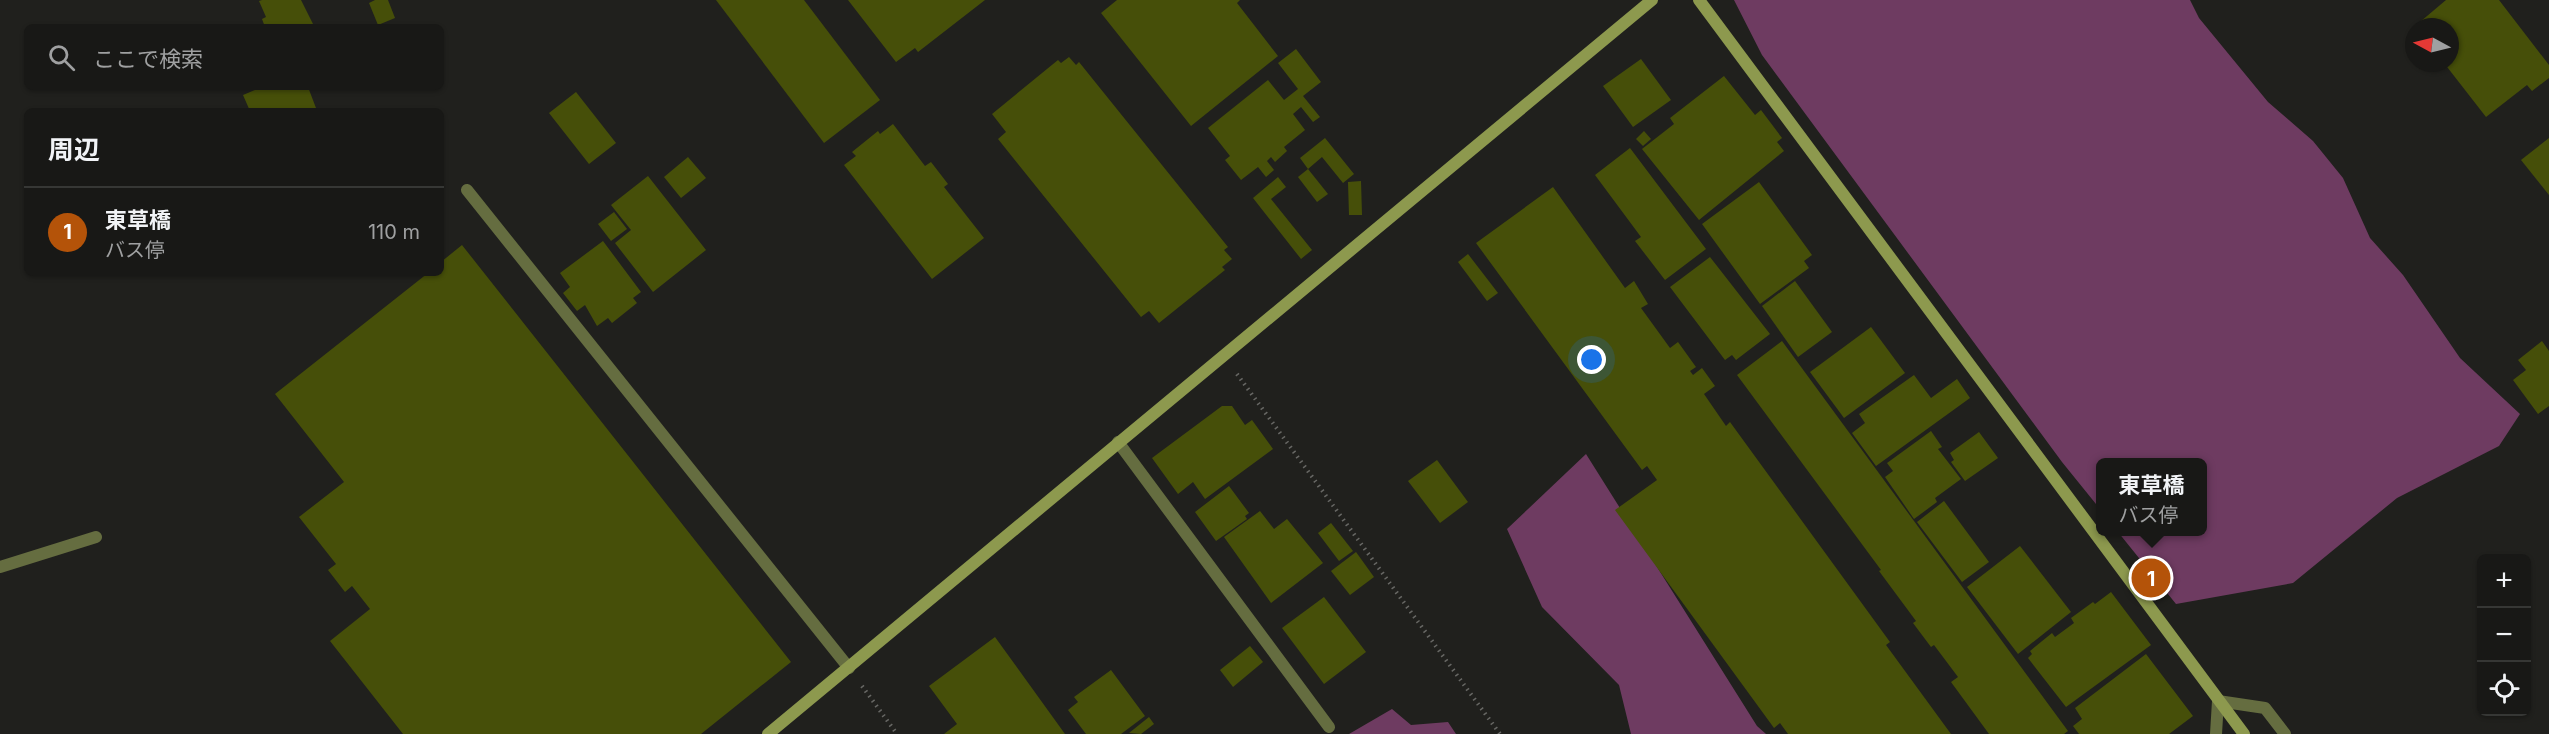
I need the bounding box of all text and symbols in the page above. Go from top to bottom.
north arrow [2405,18,2459,72]
search box [24,24,444,90]
icon: search [45,41,78,74]
text: ここで検索 [93,46,203,72]
text: 周辺 [48,134,100,165]
text: 東草橋 [105,207,171,233]
text: 1 [63,220,72,244]
text: 110 m [368,220,420,244]
text: バス停 [105,238,165,262]
your location [1577,345,1606,374]
popup [2096,458,2207,536]
text: 東草橋 [2118,472,2185,498]
text: バス停 [2118,503,2178,527]
map controls [2477,554,2531,716]
button: + [2477,554,2531,608]
pin: 1 [2132,556,2170,600]
button: − [2477,608,2531,662]
button: locate [2477,662,2531,716]

